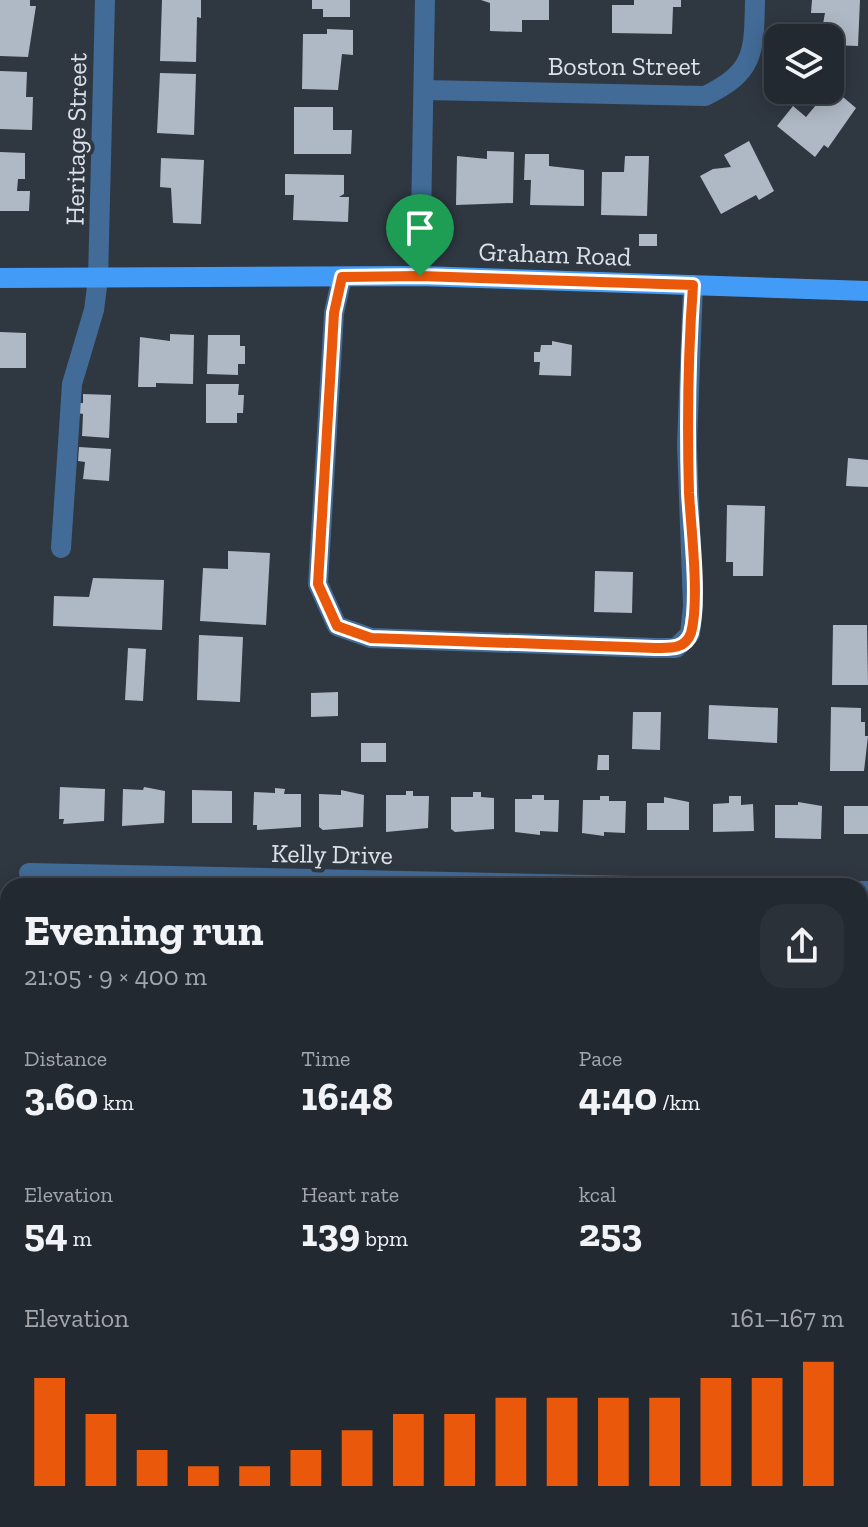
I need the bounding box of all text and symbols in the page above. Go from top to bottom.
map controls [764,24,844,104]
button: layers [764,24,844,104]
street label: Boston Street [548,50,701,82]
street label: Heritage Street [58,52,94,226]
pin [386,194,454,276]
icon: arrive [398,206,442,250]
street label: Graham Road [478,235,632,273]
street label: Kelly Drive [271,837,393,871]
text: Evening run [24,903,264,956]
button: share [760,904,844,988]
text: 21:05 · 9 × 400 m [24,960,207,992]
text: Distance [24,1045,107,1072]
text: Time [301,1045,350,1072]
text: Pace [579,1045,622,1072]
text: 3.60 [24,1072,98,1120]
text: 16:48 [301,1072,393,1120]
text: 4:40 [579,1072,657,1120]
text: km [98,1089,134,1116]
text: /km [657,1089,700,1116]
text: Elevation [24,1181,113,1208]
text: Heart rate [301,1181,399,1208]
text: kcal [579,1181,616,1208]
text: 54 [24,1208,68,1256]
text: 139 [301,1208,360,1256]
text: 253 [579,1208,642,1256]
text: m [68,1225,92,1252]
text: bpm [360,1225,408,1252]
text: Elevation [24,1302,129,1334]
text: 161–167 m [730,1302,844,1334]

